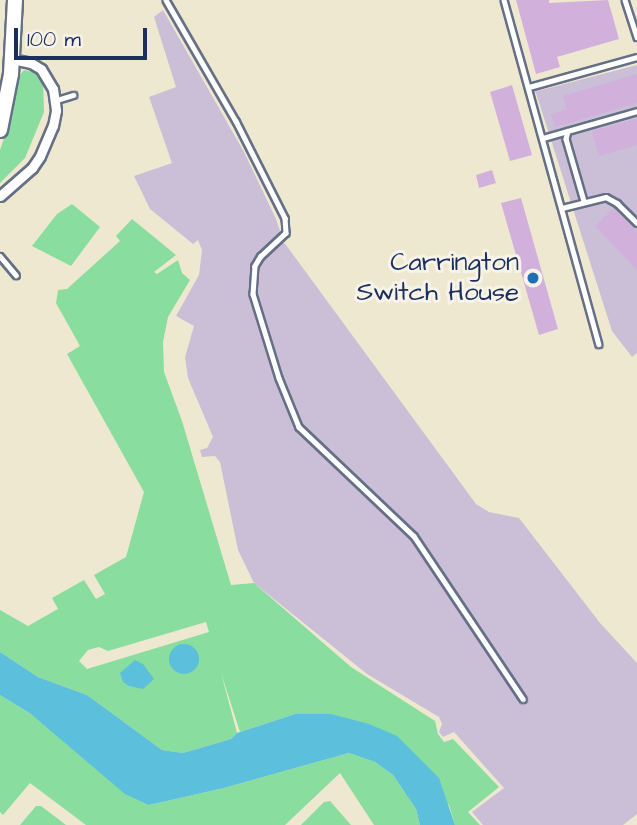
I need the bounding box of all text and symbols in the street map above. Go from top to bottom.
scale bar [18,14,150,58]
text: 100 m [27,25,81,54]
place label: Carrington Switch House [356,247,519,308]
marker: Carrington Switch House [525,270,541,286]

